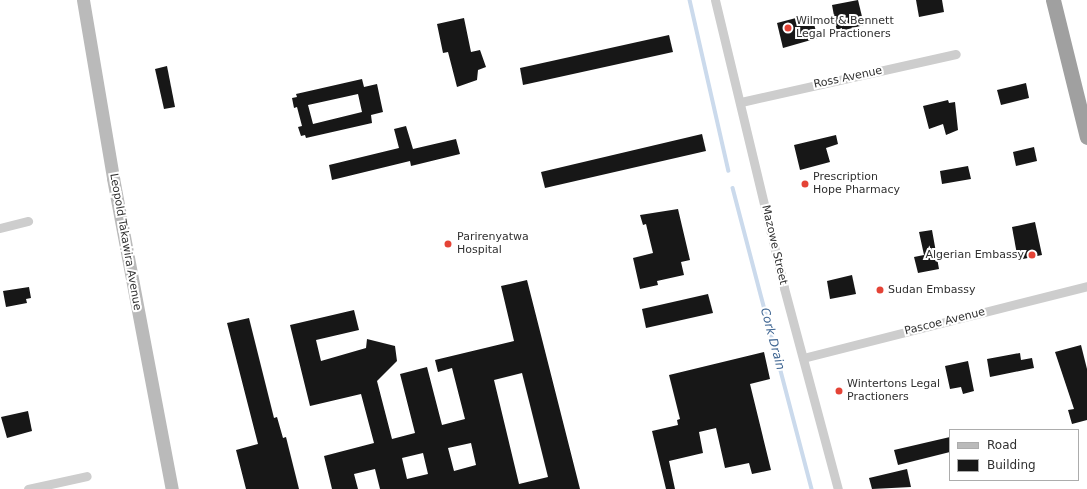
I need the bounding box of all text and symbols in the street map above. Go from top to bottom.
place label: Wilmot & Bennett Legal Practioners [796,15,894,41]
marker: Wilmot & Bennett Legal Practioners [783,23,793,33]
street label: Ross Avenue [813,64,883,92]
place label: Prescription Hope Pharmacy [813,171,900,197]
street label: Leopold Takawira Avenue [106,172,144,312]
marker: Prescription Hope Pharmacy [800,179,810,189]
street label: Mazowe Street [758,204,790,286]
place label: Parirenyatwa Hospital [457,231,529,257]
marker: Parirenyatwa Hospital [442,238,454,250]
place label: Algerian Embassy [926,248,1024,262]
marker: Algerian Embassy [1027,250,1037,260]
place label: Sudan Embassy [888,283,976,297]
marker: Sudan Embassy [875,285,885,295]
water label: Cork Drain [757,306,787,372]
street label: Pascoe Avenue [903,306,987,338]
place label: Wintertons Legal Practioners [847,378,940,404]
marker: Wintertons Legal Practioners [834,386,844,396]
legend [949,429,1079,481]
text: Road [987,438,1017,452]
text: Building [987,458,1036,472]

